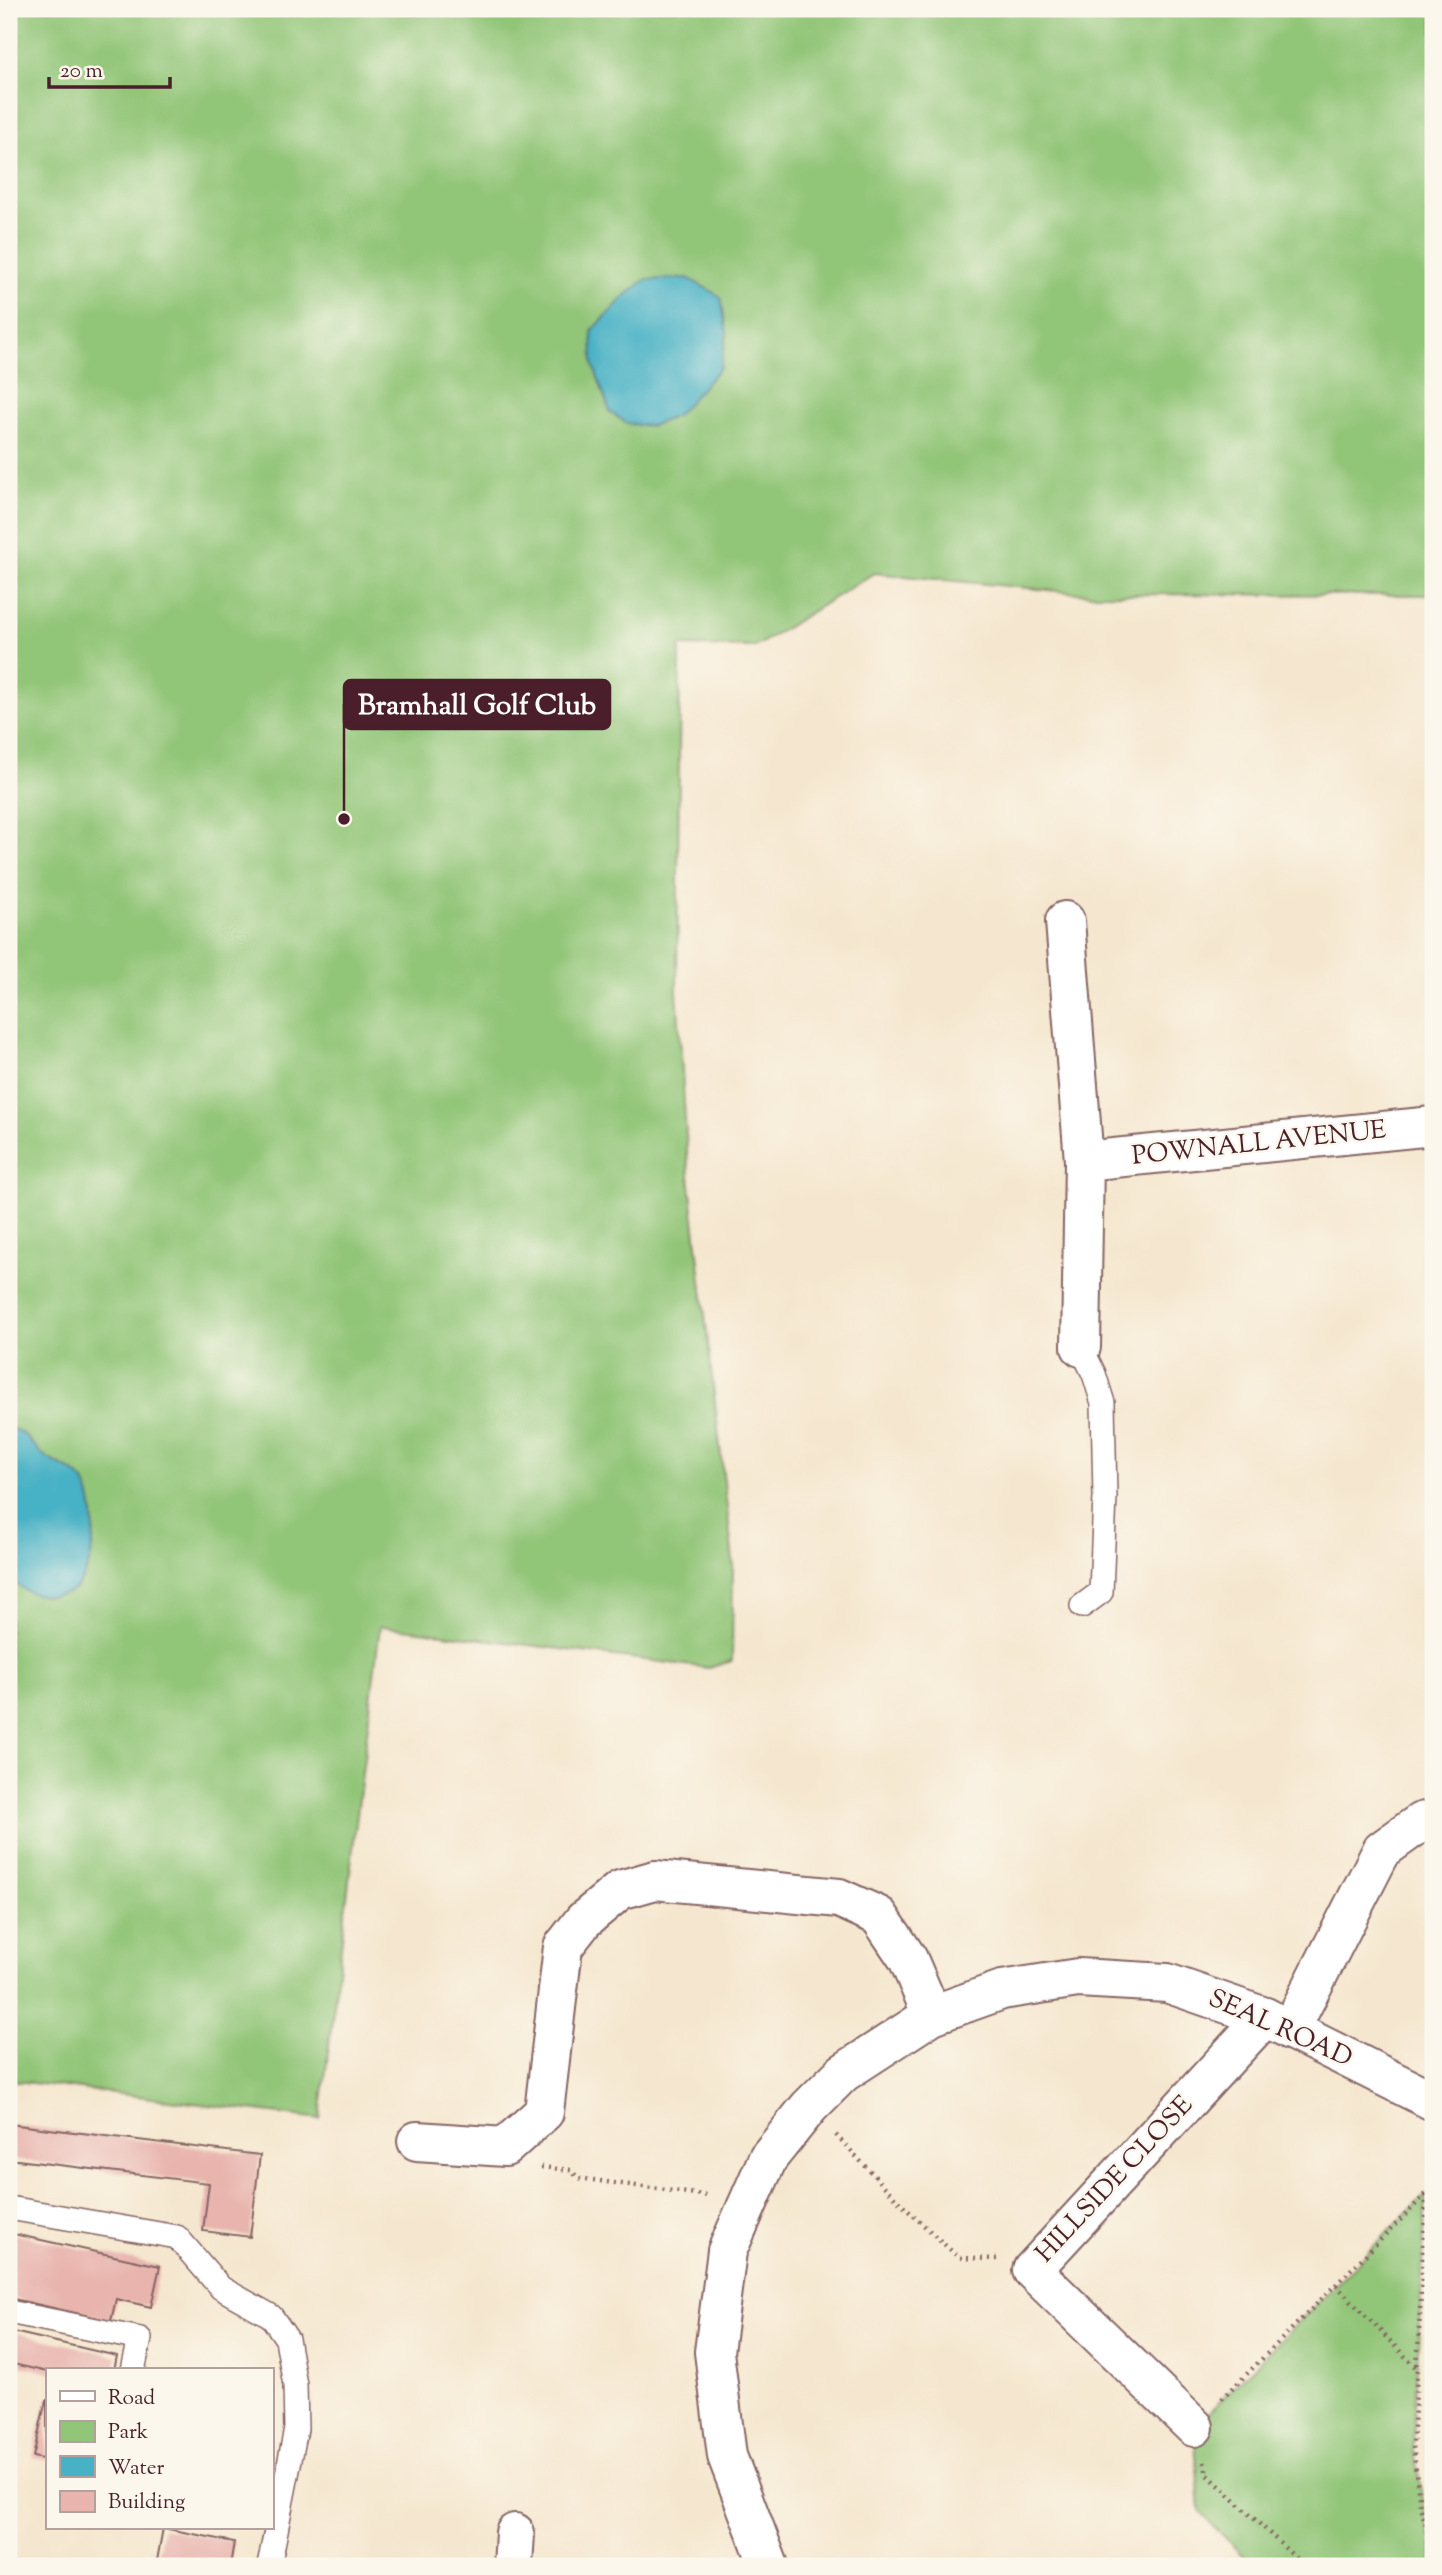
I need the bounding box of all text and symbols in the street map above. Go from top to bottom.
scale bar [49,46,170,90]
text: 20 m [60,57,103,87]
callout: Bramhall Golf Club [344,680,610,729]
text: Bramhall Golf Club [358,687,596,727]
street label: POWNALL AVENUE [1130,1112,1388,1176]
street label: SEAL ROAD [1202,1981,1358,2077]
street label: HILLSIDE CLOSE [1028,2088,1203,2272]
legend [46,2368,273,2530]
text: Road [108,2384,155,2414]
text: Park [108,2418,149,2448]
text: Water [108,2454,165,2484]
text: Building [108,2488,185,2518]

